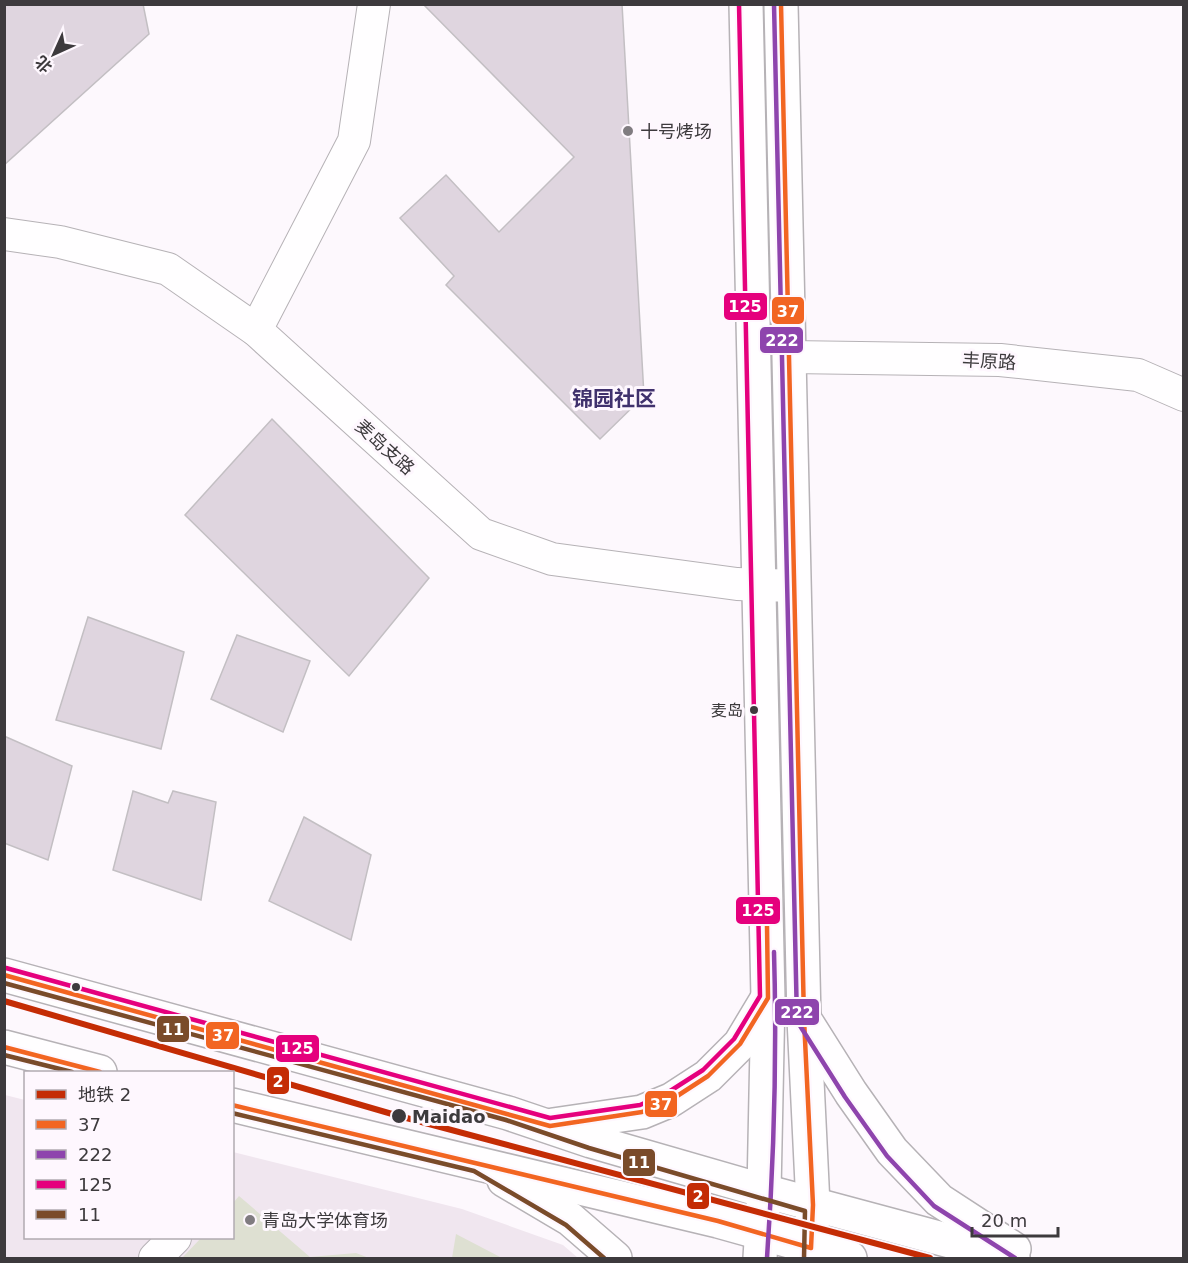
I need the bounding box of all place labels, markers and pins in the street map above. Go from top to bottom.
place label: 十号烤场 [640,121,712,142]
marker: 十号烤场 [621,124,635,138]
place label: 麦岛 [711,701,743,720]
marker: 麦岛 [748,704,760,716]
unlabelled marker [70,981,82,993]
place label: Maidao [412,1106,486,1127]
marker: Maidao [390,1107,408,1125]
place label: 青岛大学体育场 [262,1210,388,1231]
marker: 青岛大学体育场 [243,1213,257,1227]

